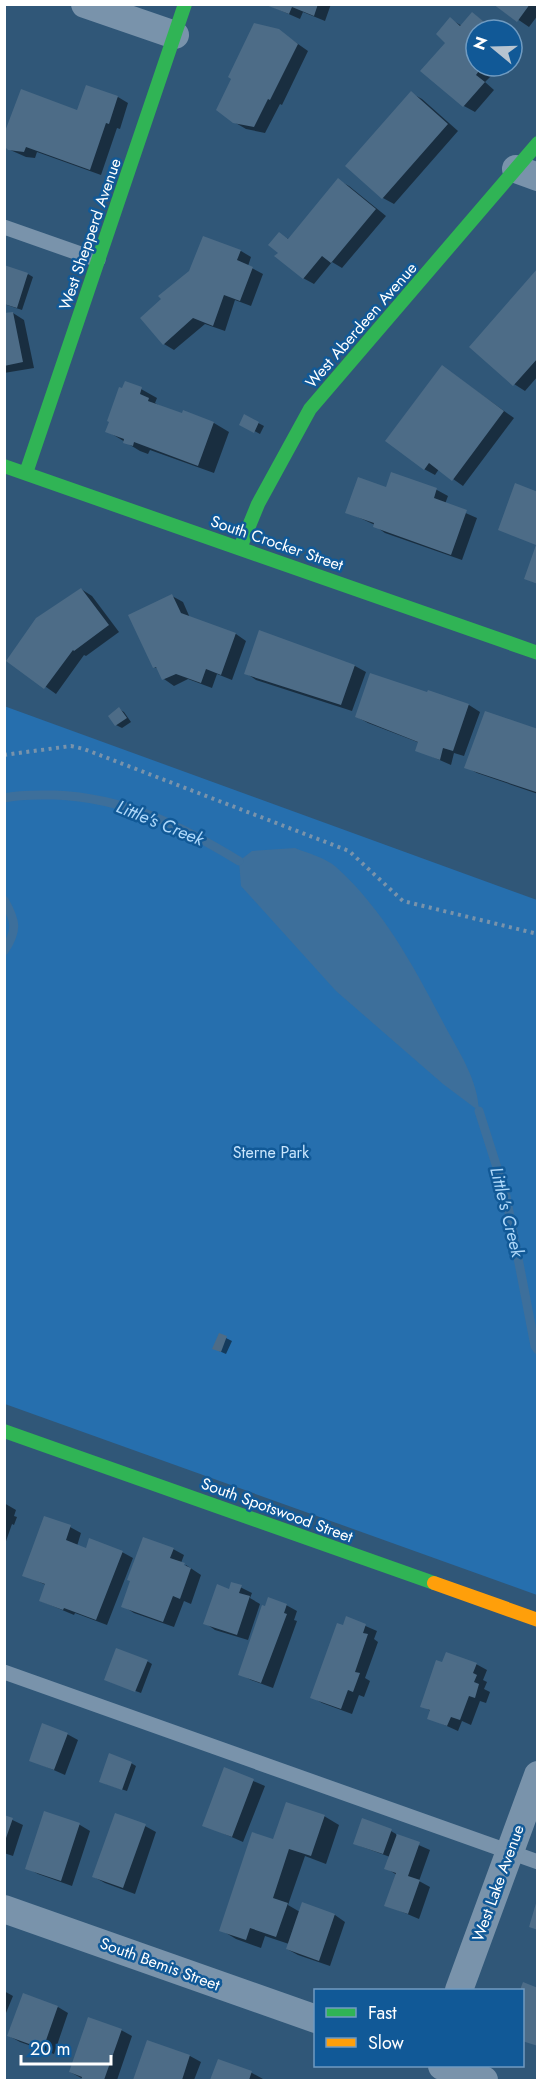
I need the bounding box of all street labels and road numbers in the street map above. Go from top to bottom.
street label: West Shepperd Avenue [53,155,127,313]
street label: West Aberdeen Avenue [300,257,422,393]
street label: South Crocker Street [208,509,347,577]
street label: South Spotswood Street [198,1472,356,1548]
street label: West Lake Avenue [466,1822,530,1944]
street label: South Bemis Street [97,1932,223,1996]

